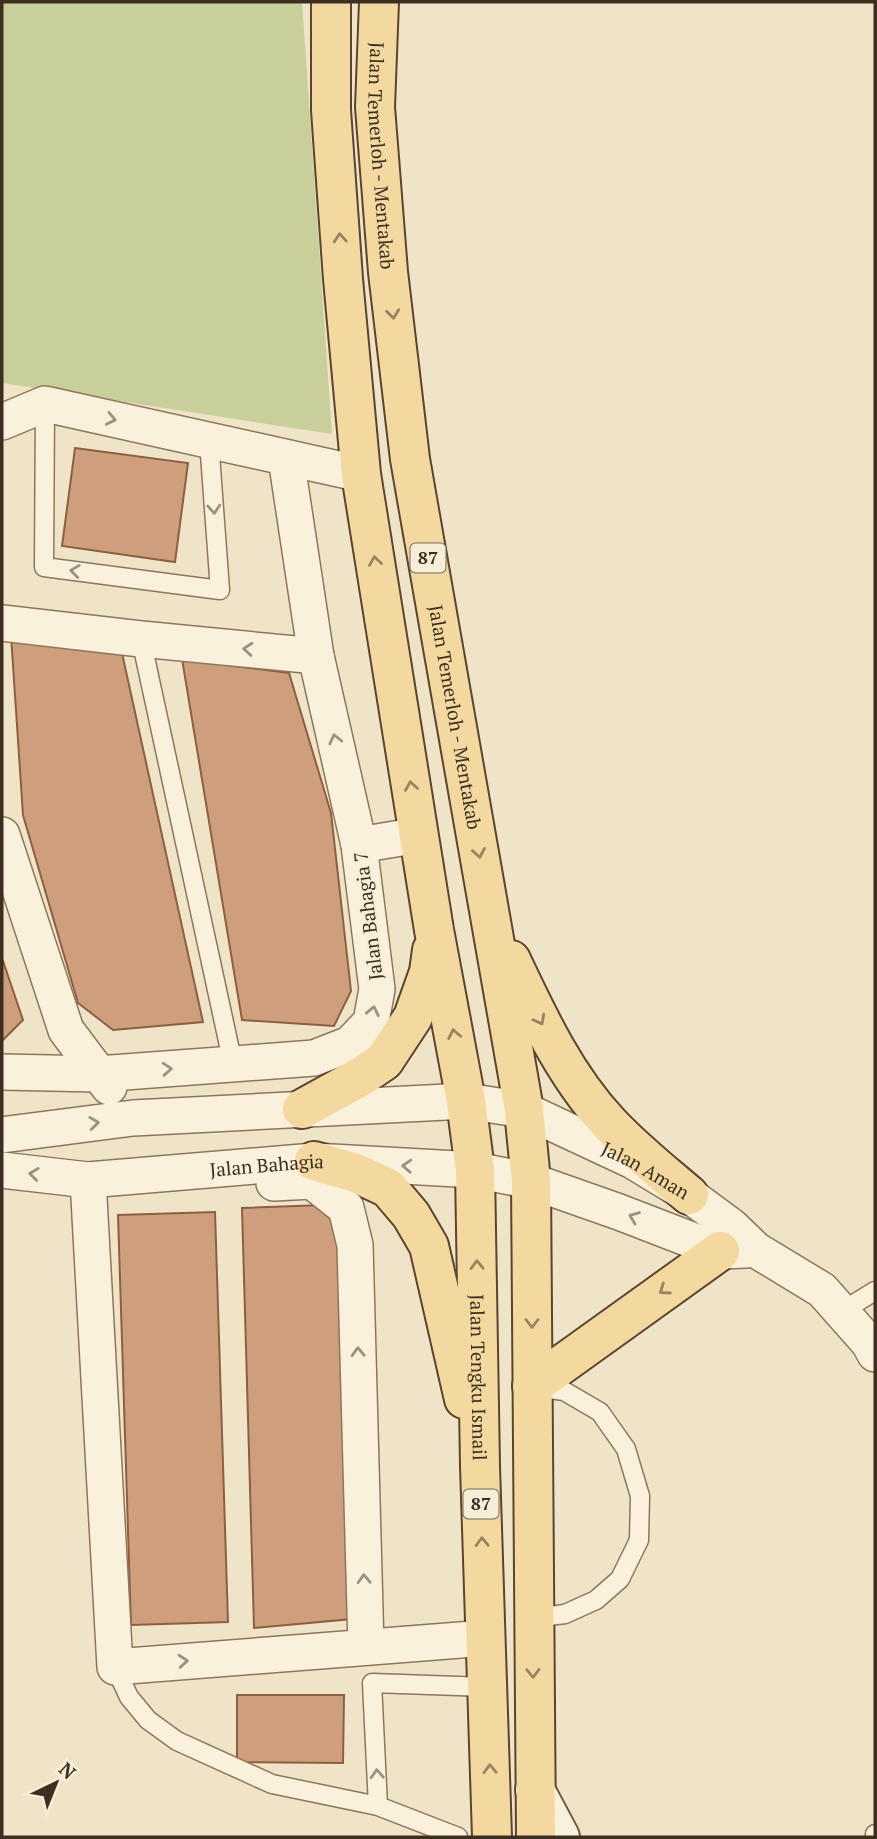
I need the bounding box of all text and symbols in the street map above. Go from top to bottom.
street label: Jalan Temerloh - Mentakab [363,42,401,270]
one-way arrow [333,232,348,243]
one-way arrow [386,308,401,320]
one-way arrow [105,411,117,426]
one-way arrow [206,504,221,515]
road number: 87 [410,544,446,572]
one-way arrow [368,555,383,567]
one-way arrow [69,564,81,579]
street label: Jalan Temerloh - Mentakab [424,603,488,831]
one-way arrow [242,642,253,657]
one-way arrow [329,733,343,745]
one-way arrow [404,780,419,792]
one-way arrow [471,847,486,859]
street label: Jalan Bahagia 7 [347,850,388,982]
one-way arrow [364,1006,379,1018]
one-way arrow [532,1013,546,1025]
one-way arrow [447,1028,462,1040]
one-way arrow [161,1062,172,1077]
one-way arrow [88,1115,100,1130]
street label: Jalan Aman [598,1135,695,1205]
street label: Jalan Bahagia [209,1148,325,1182]
one-way arrow [401,1159,412,1174]
one-way arrow [28,1166,40,1181]
one-way arrow [628,1212,640,1226]
one-way arrow [469,1259,484,1270]
one-way arrow [659,1282,672,1294]
street label: Jalan Tengku Ismail [465,1294,493,1461]
one-way arrow [524,1318,540,1329]
one-way arrow [350,1346,365,1357]
road number: 87 [463,1490,498,1518]
one-way arrow [475,1536,490,1547]
one-way arrow [357,1573,372,1584]
one-way arrow [178,1654,189,1669]
one-way arrow [525,1668,541,1679]
north arrow [21,1748,91,1818]
text: N [54,1756,82,1785]
one-way arrow [482,1763,497,1774]
one-way arrow [369,1769,384,1780]

